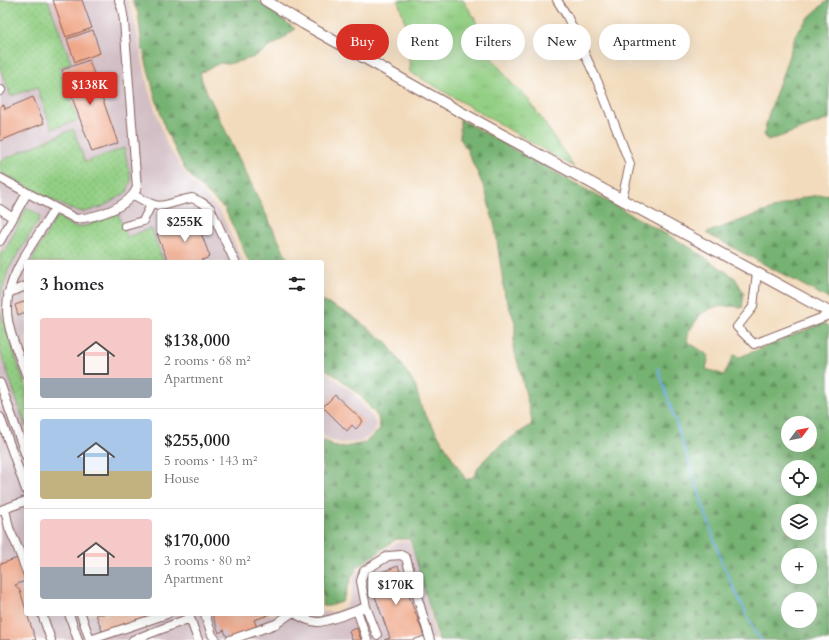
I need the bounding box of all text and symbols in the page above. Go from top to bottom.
chip: Buy [336,24,389,60]
chip: Rent [397,24,453,60]
chip: Filters [461,24,525,60]
chip: New [533,24,591,60]
chip: Apartment [599,24,690,60]
pin: $138K [62,72,118,106]
text: $138K [71,76,109,94]
pin: $255K [157,209,213,243]
text: $255K [166,213,204,231]
text: 3 homes [40,273,104,296]
icon: filters [286,273,308,295]
text: $138,000 [164,329,230,352]
icon: home [72,334,120,382]
text: 2 rooms · 68 m² [164,352,251,370]
text: Apartment [164,370,223,388]
north arrow [781,416,817,452]
map controls [781,416,817,628]
text: $255,000 [164,429,230,452]
icon: home [72,435,120,483]
text: 5 rooms · 143 m² [164,452,257,470]
button: locate [781,460,817,496]
text: House [164,470,199,488]
button: layers [781,504,817,540]
text: $170,000 [164,529,230,552]
icon: home [72,535,120,583]
button: + [781,548,817,584]
text: 3 rooms · 80 m² [164,552,251,570]
text: Apartment [164,570,223,588]
pin: $170K [368,572,424,606]
text: $170K [377,576,415,594]
button: − [781,592,817,628]

